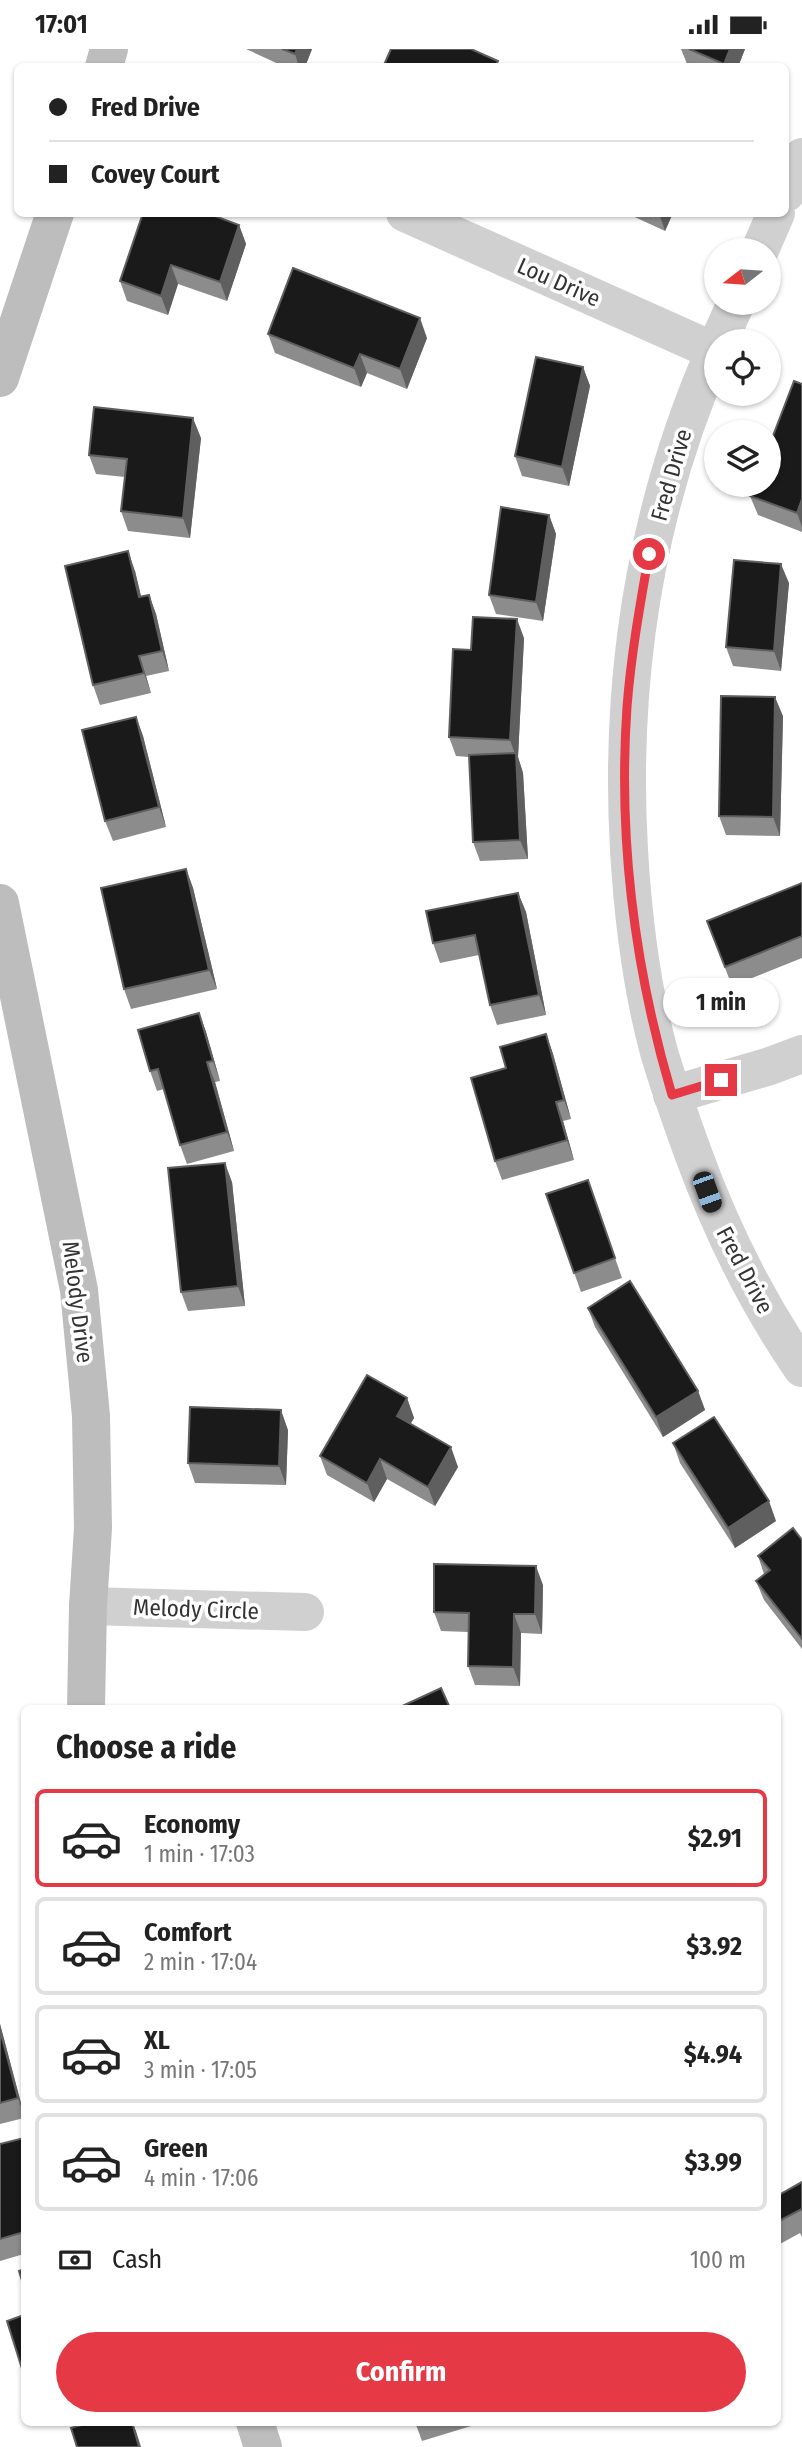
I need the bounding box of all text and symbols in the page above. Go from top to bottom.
text: 17:01 [35,9,88,40]
text: Fred Drive [91,92,200,123]
text: Covey Court [91,159,220,190]
north arrow [704,238,780,315]
map controls [704,238,781,497]
street label: Lou Drive [513,251,605,313]
button: locate [704,329,781,406]
button: layers [704,420,781,497]
street label: Fred Drive [645,426,697,524]
route start [633,538,665,570]
callout: 1 min [663,979,779,1027]
text: 1 min [696,988,746,1016]
route end [705,1064,737,1096]
car [690,1169,725,1215]
street label: Fred Drive [710,1222,780,1318]
street label: Melody Drive [57,1240,99,1364]
street label: Melody Circle [133,1593,259,1625]
text: Choose a ride [56,1728,237,1766]
icon: car [60,1807,123,1870]
text: Economy [144,1809,240,1840]
text: $2.91 [688,1823,742,1854]
text: 1 min · 17:03 [144,1840,255,1868]
icon: car [60,1915,123,1978]
text: Comfort [144,1917,232,1948]
text: $3.92 [686,1931,742,1962]
text: 2 min · 17:04 [144,1948,257,1976]
icon: car [60,2023,123,2086]
text: XL [144,2025,170,2056]
text: $4.94 [684,2039,742,2070]
text: 3 min · 17:05 [144,2056,257,2084]
icon: car [60,2131,123,2194]
text: Green [144,2133,208,2164]
text: $3.99 [684,2147,742,2178]
text: 4 min · 17:06 [144,2164,258,2192]
icon: cash [56,2241,94,2279]
text: Cash [112,2244,162,2275]
text: 100 m [690,2246,746,2274]
button: Confirm [56,2332,746,2412]

